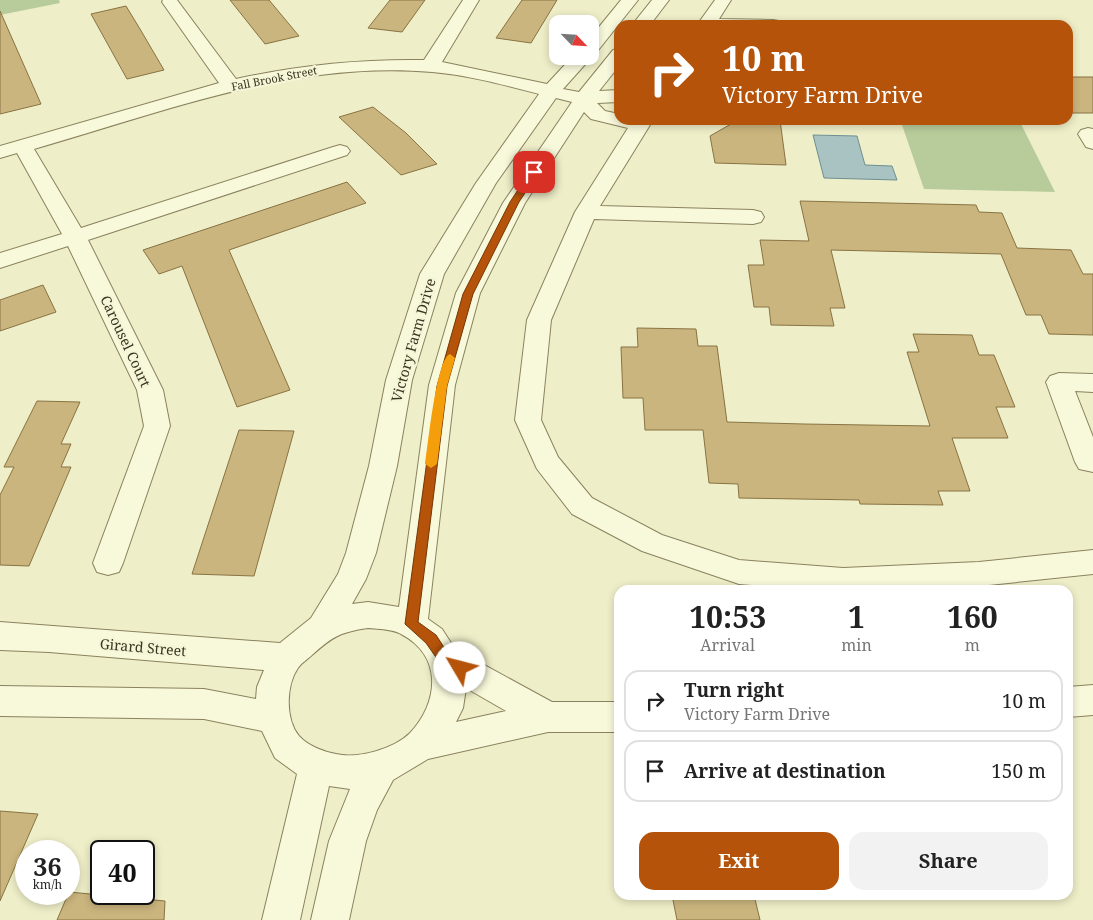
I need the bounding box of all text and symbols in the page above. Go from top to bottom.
north arrow [549,15,599,65]
map controls [549,15,599,65]
text: 10 m [722,34,805,81]
icon: right [639,40,704,105]
street label: Fall Brook Street [230,62,318,94]
text: Victory Farm Drive [722,79,923,109]
pin [513,151,555,193]
icon: arrive [520,158,548,186]
street label: Victory Farm Drive [386,276,440,404]
street label: Carousel Court [96,292,156,390]
text: 10:53 [689,596,766,637]
text: 1 [848,596,865,637]
text: 160 [947,596,998,637]
street label: Girard Street [99,634,187,660]
text: Arrival [700,634,755,656]
text: min [841,634,872,656]
text: m [965,634,980,656]
position arrow [433,641,485,693]
text: Turn right [684,677,784,703]
icon: right [641,687,669,715]
text: 10 m [1002,688,1046,714]
text: Victory Farm Drive [684,703,830,725]
icon: arrive [641,757,669,785]
text: Arrive at destination [684,758,886,784]
text: 150 m [991,758,1046,784]
button: Exit [639,832,839,890]
button: Share [849,832,1048,890]
speed limit sign: 40 [90,840,155,905]
text: 36 [33,849,62,883]
text: km/h [33,876,62,893]

